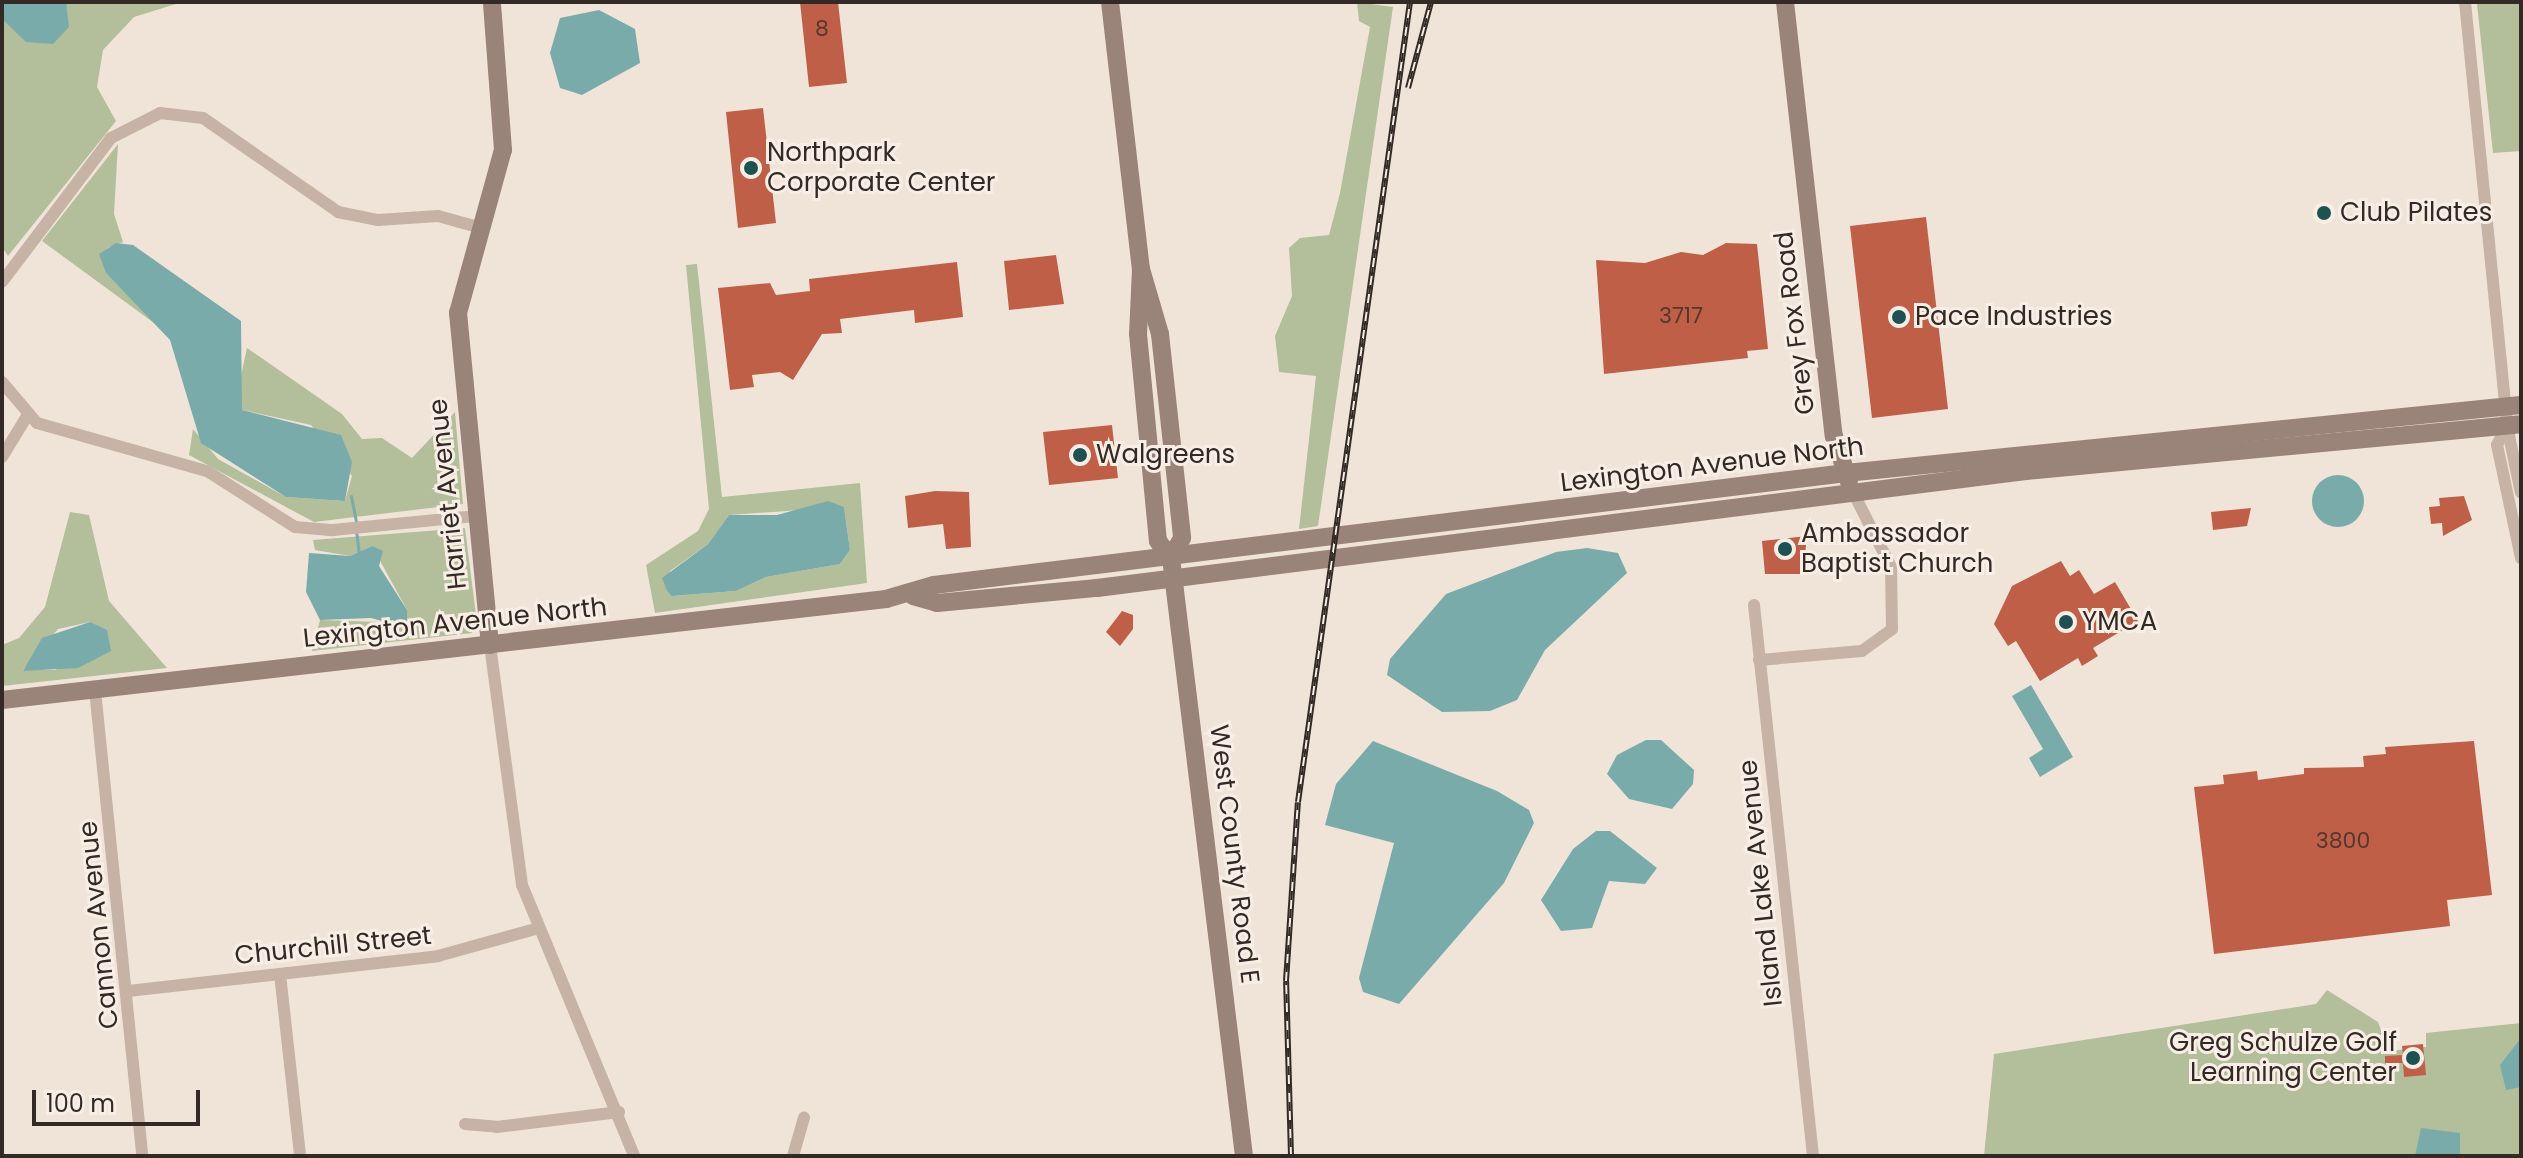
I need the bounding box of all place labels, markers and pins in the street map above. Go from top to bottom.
place label: Northpark Corporate Center [767,137,996,198]
marker: Northpark Corporate Center [742,159,760,177]
place label: Club Pilates [2340,197,2492,229]
marker: Club Pilates [2315,204,2333,222]
place label: Pace Industries [1915,301,2113,333]
marker: Pace Industries [1890,308,1908,326]
place label: Walgreens [1096,439,1235,471]
marker: Walgreens [1071,446,1089,464]
place label: Ambassador Baptist Church [1801,518,1993,580]
marker: Ambassador Baptist Church [1776,540,1794,558]
place label: YMCA [2082,606,2157,638]
marker: YMCA [2057,613,2075,631]
place label: Greg Schulze Golf Learning Center [2169,1027,2397,1088]
marker: Greg Schulze Golf Learning Center [2404,1049,2422,1067]

